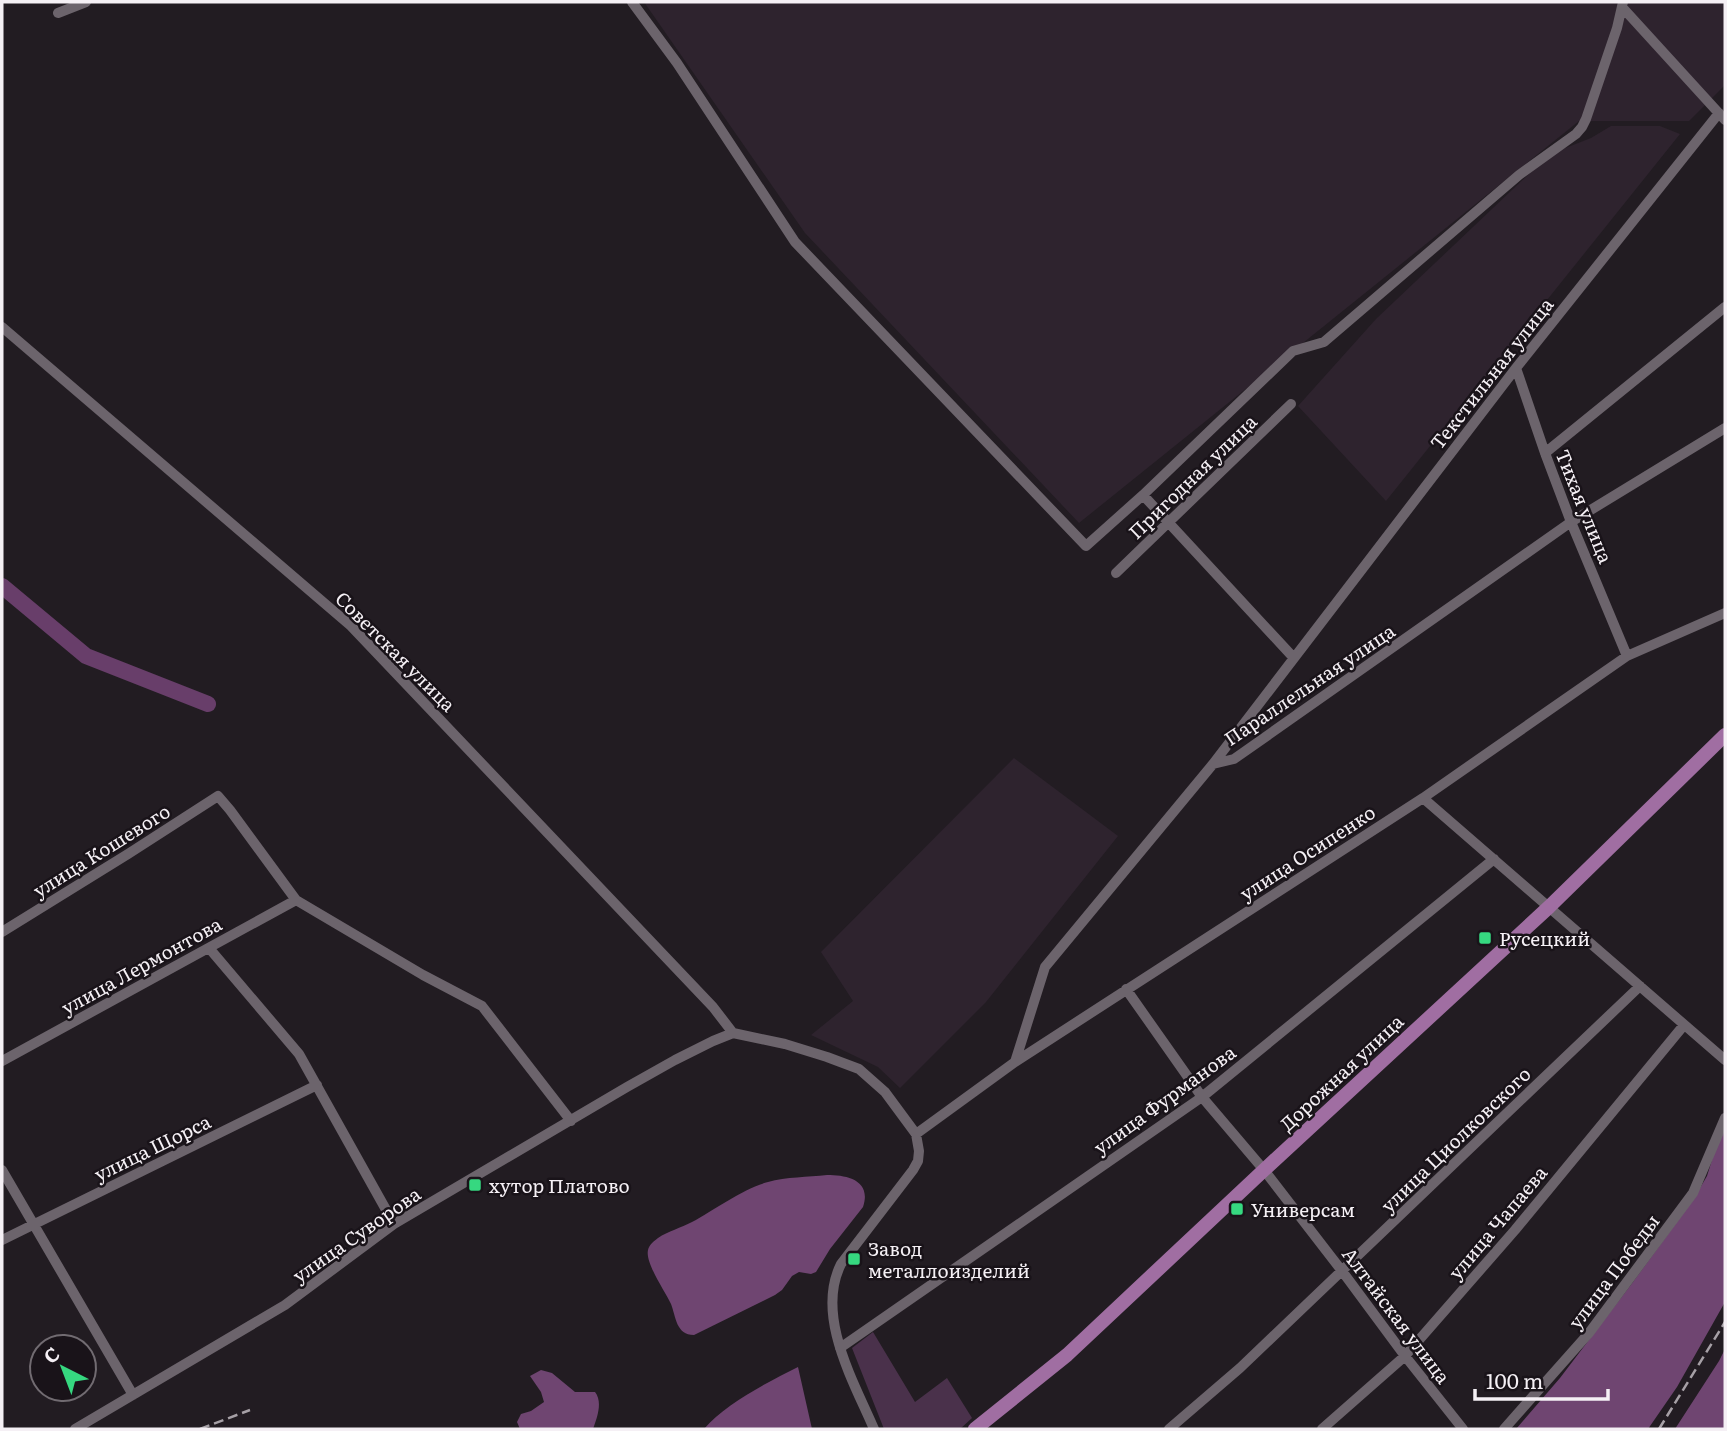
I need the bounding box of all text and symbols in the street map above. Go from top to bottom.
street label: Текстильная улица [1423,290,1560,455]
street label: Пригодная улица [1121,407,1263,545]
street label: Тихая улица [1549,445,1621,568]
street label: Советская улица [329,584,463,718]
street label: Параллельная улица [1218,616,1401,752]
street label: улица Кошевого [27,796,175,904]
street label: улица Осипенко [1234,798,1380,906]
street label: улица Лермонтова [56,909,227,1021]
place label: Русецкий [1499,924,1590,952]
marker: Русецкий [1477,930,1493,946]
street label: Дорожная улица [1273,1007,1410,1137]
street label: улица Фурманова [1087,1037,1242,1160]
street label: улица Циолковского [1374,1060,1536,1218]
street label: улица Щорса [89,1106,216,1187]
street label: улица Чапаева [1441,1158,1553,1285]
place label: хутор Платово [489,1171,630,1199]
marker: хутор Платово [467,1177,483,1193]
street label: улица Суворова [286,1179,426,1289]
place label: Универсам [1251,1195,1355,1223]
marker: Универсам [1229,1201,1245,1217]
street label: улица Победы [1561,1208,1665,1334]
place label: Завод металлоизделий [868,1234,1030,1284]
street label: Алтайская улица [1336,1241,1458,1390]
marker: Завод металлоизделий [846,1251,862,1267]
north arrow [28,1333,98,1403]
text: С [37,1340,65,1370]
scale bar [1475,1358,1608,1402]
text: 100 m [1486,1364,1543,1395]

